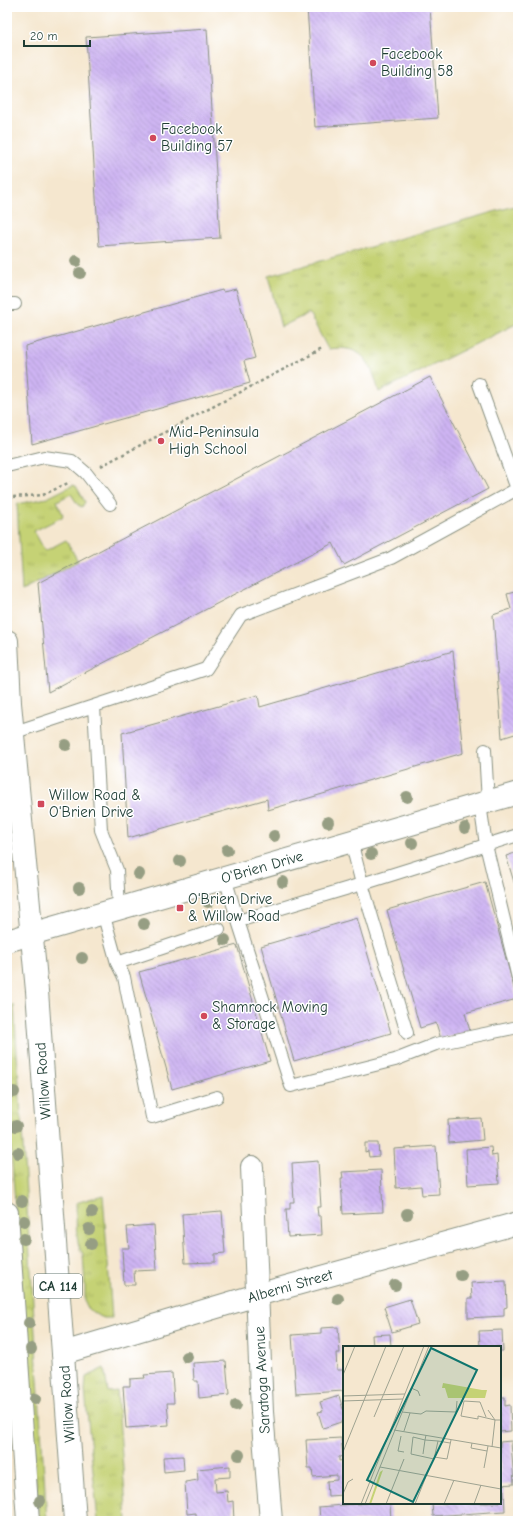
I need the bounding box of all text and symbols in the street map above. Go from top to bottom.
scale bar [24,22,90,48]
text: 20 m [30,29,58,43]
place label: Facebook Building 58 [381,45,453,80]
marker: Facebook Building 58 [368,58,378,68]
place label: Facebook Building 57 [161,120,233,155]
marker: Facebook Building 57 [148,133,158,143]
place label: Mid-Peninsula High School [169,423,259,458]
marker: Mid-Peninsula High School [156,436,166,446]
place label: Willow Road & O'Brien Drive [49,786,141,821]
marker: Willow Road & O'Brien Drive [36,799,46,809]
street label: O'Brien Drive [219,847,305,887]
place label: O'Brien Drive & Willow Road [188,890,280,925]
marker: O'Brien Drive & Willow Road [175,903,185,913]
place label: Shamrock Moving & Storage [212,998,328,1033]
marker: Shamrock Moving & Storage [199,1011,209,1021]
street label: Willow Road [31,1042,55,1120]
street label: Alberni Street [245,1265,335,1307]
road number: CA 114 [34,1274,82,1298]
street label: Saratoga Avenue [250,1325,274,1434]
inset map [343,1346,501,1504]
street label: Willow Road [55,1365,79,1443]

